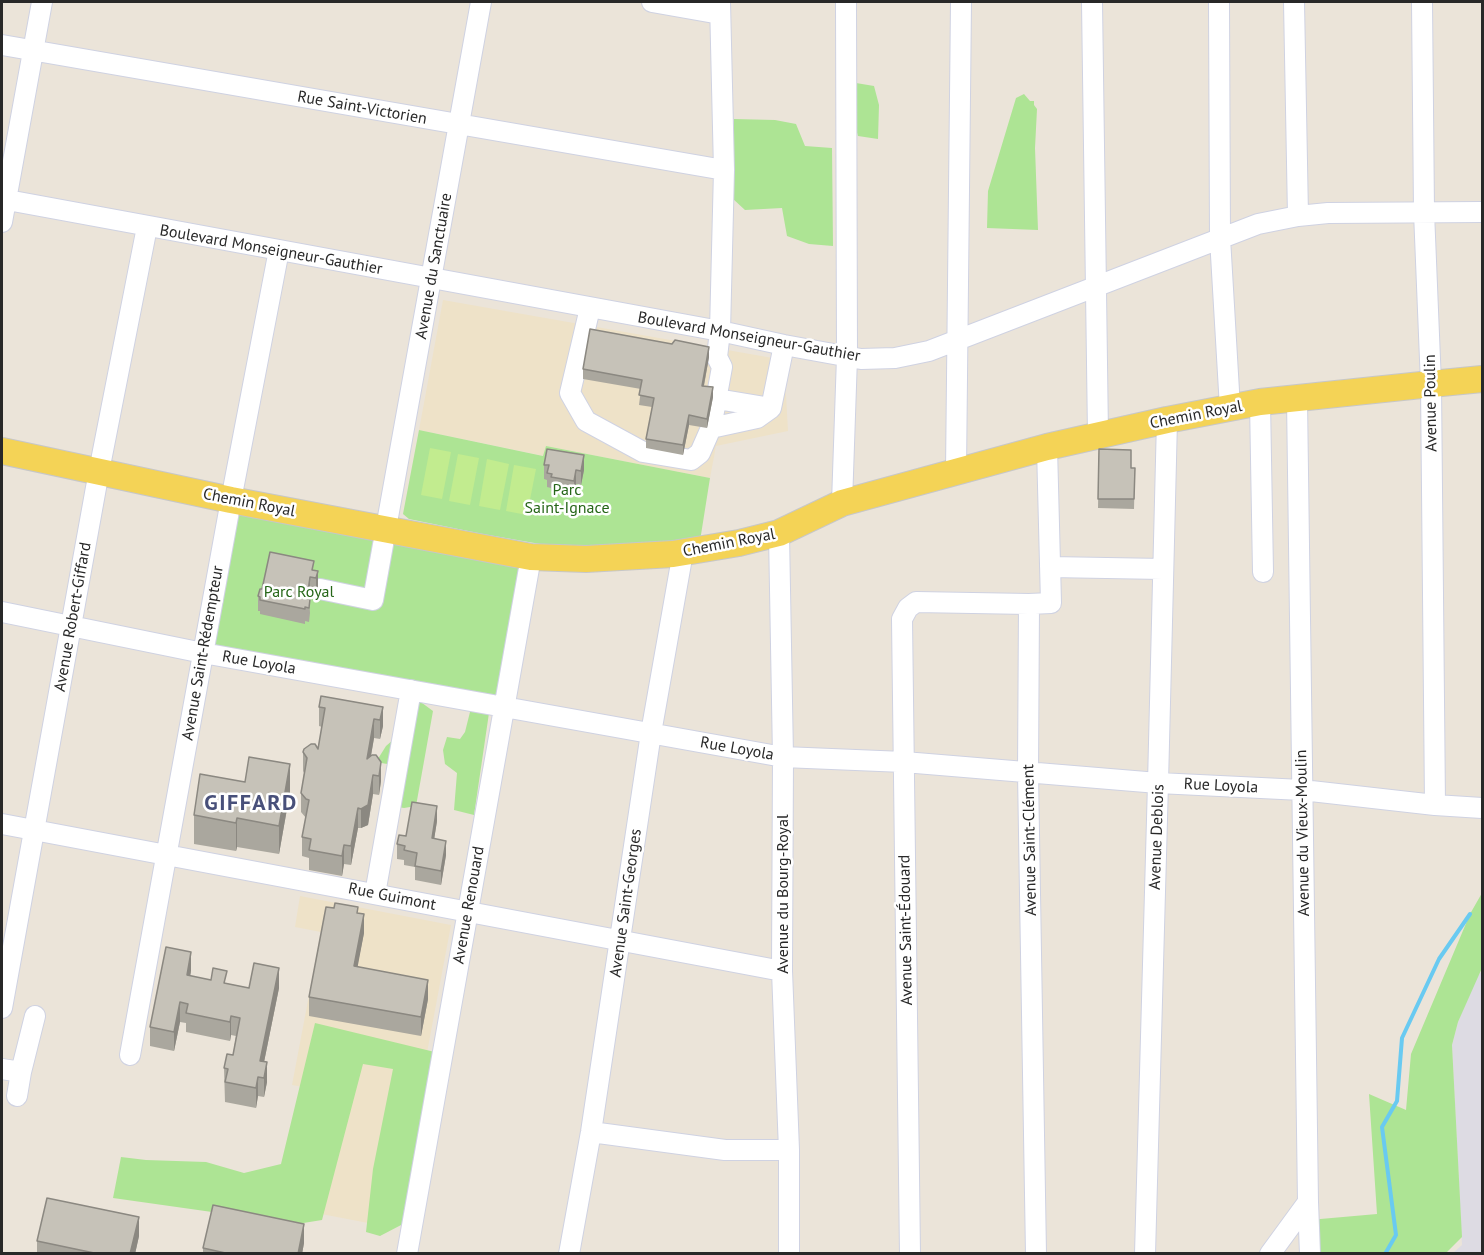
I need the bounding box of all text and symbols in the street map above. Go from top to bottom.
street label: Rue Saint-Victorien [296,87,428,129]
street label: Avenue du Sanctuaire [412,191,456,341]
street label: Boulevard Monseigneur-Gauthier [158,221,384,279]
street label: Boulevard Monseigneur-Gauthier [636,308,862,366]
street label: Avenue Poulin [1421,354,1441,452]
street label: Chemin Royal [1148,397,1244,433]
park label: Parc Saint-Ignace [524,480,610,518]
street label: Chemin Royal [201,485,297,521]
street label: Chemin Royal [681,525,777,561]
street label: Avenue Robert-Giffard [50,541,96,693]
street label: Avenue Saint-Rédempteur [178,564,228,742]
park label: Parc Royal [264,582,334,602]
street label: Rue Loyola [221,647,297,679]
street label: Rue Loyola [699,733,775,765]
street label: Avenue du Vieux-Moulin [1292,749,1314,917]
street label: Avenue Saint-Clément [1019,764,1041,916]
street label: Rue Loyola [1183,774,1259,798]
street label: Avenue Deblois [1146,784,1168,890]
district label: GIFFARD [204,791,298,817]
street label: Avenue du Bourg-Royal [773,814,793,974]
street label: Avenue Saint-Georges [606,828,646,978]
street label: Avenue Renouard [449,845,489,965]
street label: Avenue Saint-Édouard [895,854,917,1006]
street label: Rue Guimont [347,879,437,915]

